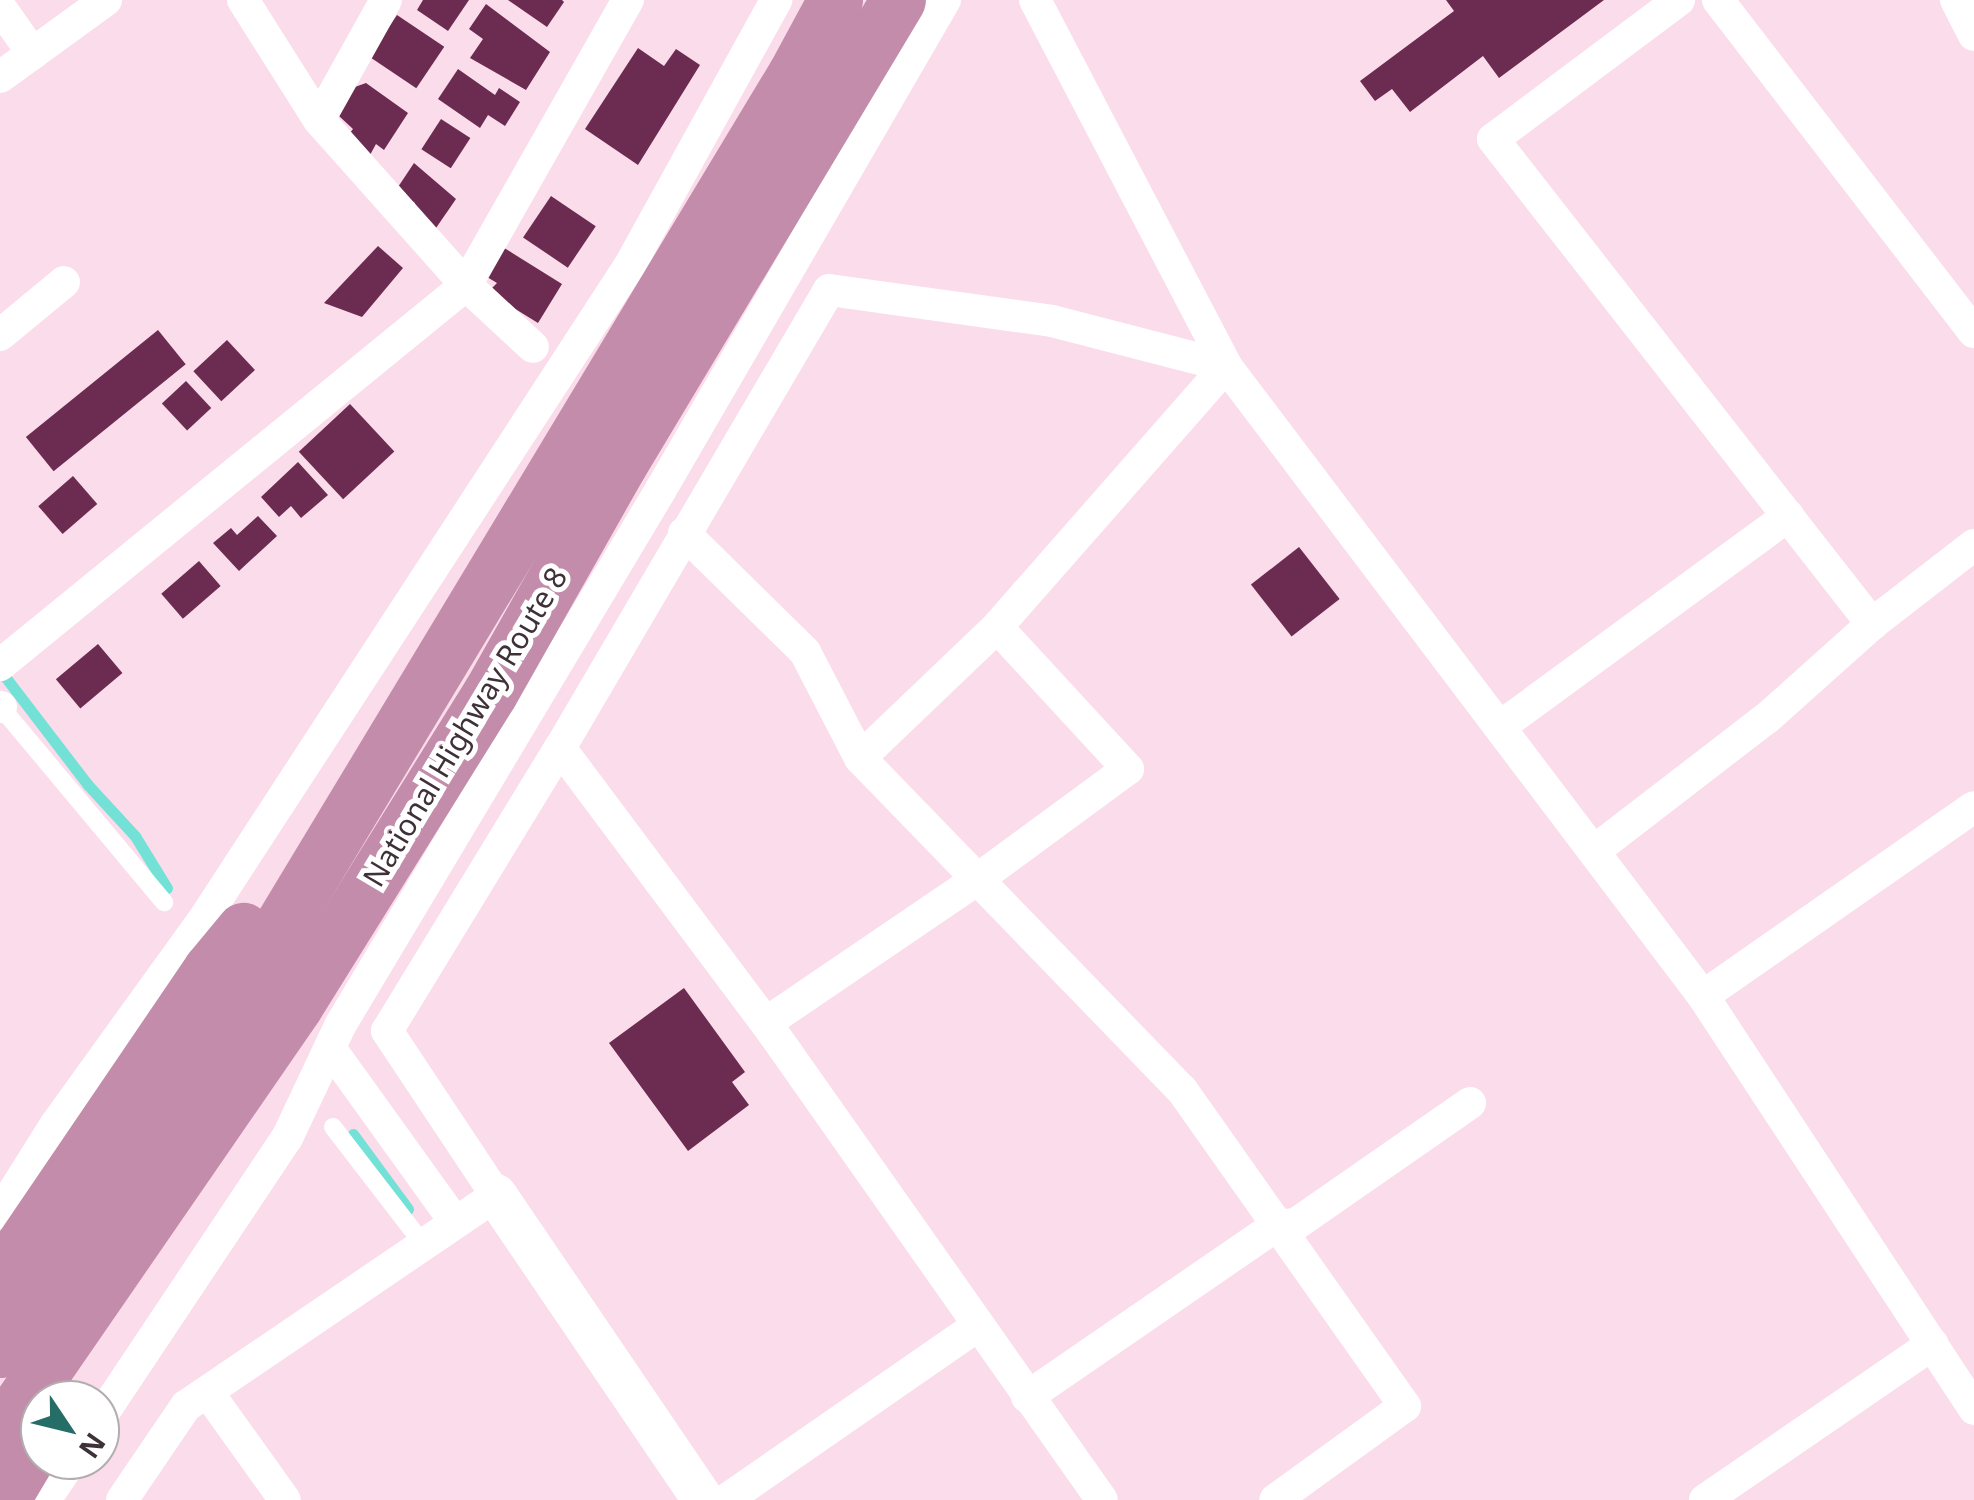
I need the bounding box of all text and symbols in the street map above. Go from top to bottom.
street label: National Highway Route 8 [355,561,575,893]
north arrow [20,1380,120,1480]
text: N [71,1426,115,1466]

